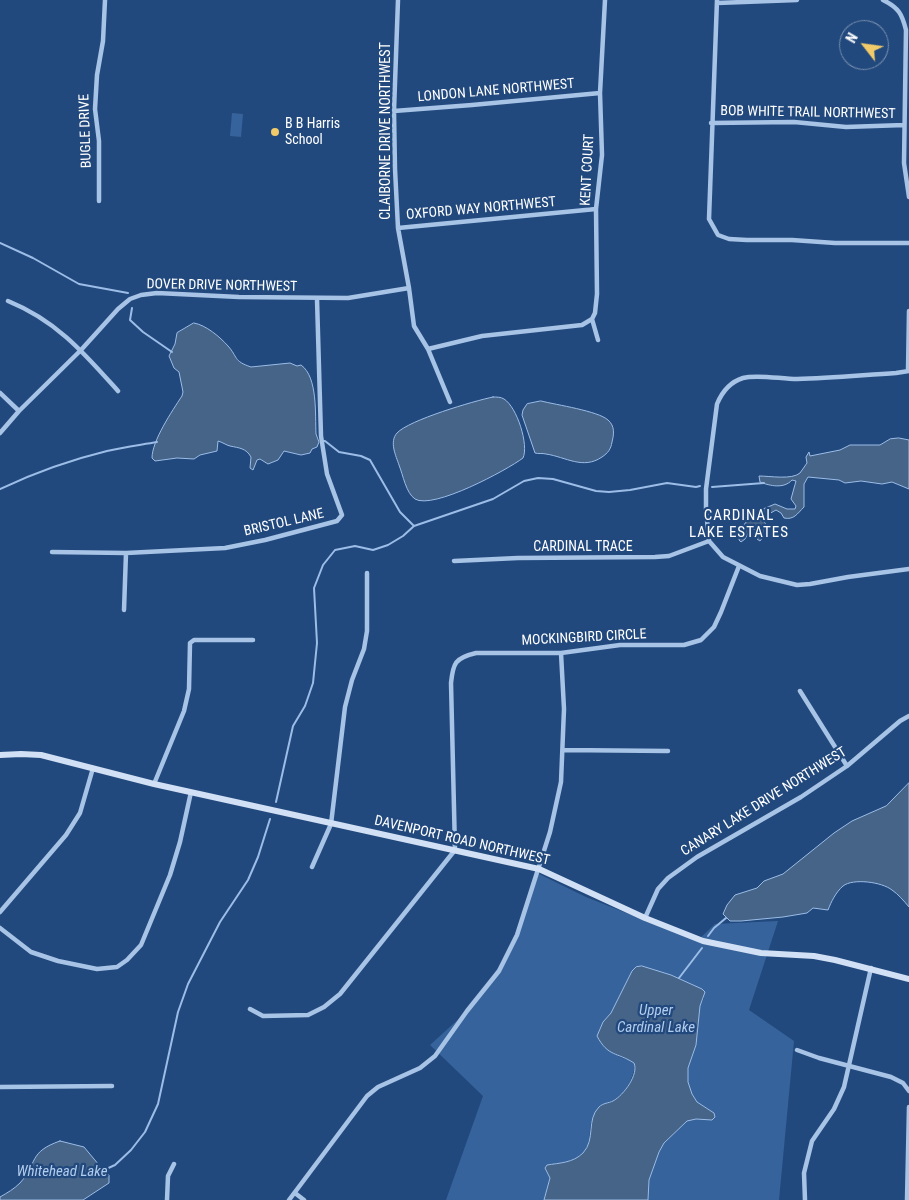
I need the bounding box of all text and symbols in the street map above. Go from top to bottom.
north arrow [839,20,889,70]
text: N [843,30,861,46]
street label: CLAIBORNE DRIVE NORTHWEST [378,42,394,220]
street label: LONDON LANE NORTHWEST [417,76,575,106]
street label: BUGLE DRIVE [76,94,96,168]
street label: BOB WHITE TRAIL NORTHWEST [720,103,896,123]
place label: B B Harris School [285,116,340,148]
marker: B B Harris School [269,126,281,138]
street label: KENT COURT [578,134,598,206]
street label: OXFORD WAY NORTHWEST [405,194,557,224]
street label: DOVER DRIVE NORTHWEST [146,276,298,296]
street label: BRISTOL LANE [242,506,326,540]
district label: CARDINAL LAKE ESTATES [687,507,791,542]
street label: CARDINAL TRACE [533,539,633,555]
street label: MOCKINGBIRD CIRCLE [521,626,647,650]
street label: CANARY LAKE DRIVE NORTHWEST [678,744,850,860]
street label: DAVENPORT ROAD NORTHWEST [373,813,551,869]
water label: Upper Cardinal Lake [617,1002,695,1037]
water label: Whitehead Lake [16,1163,108,1181]

